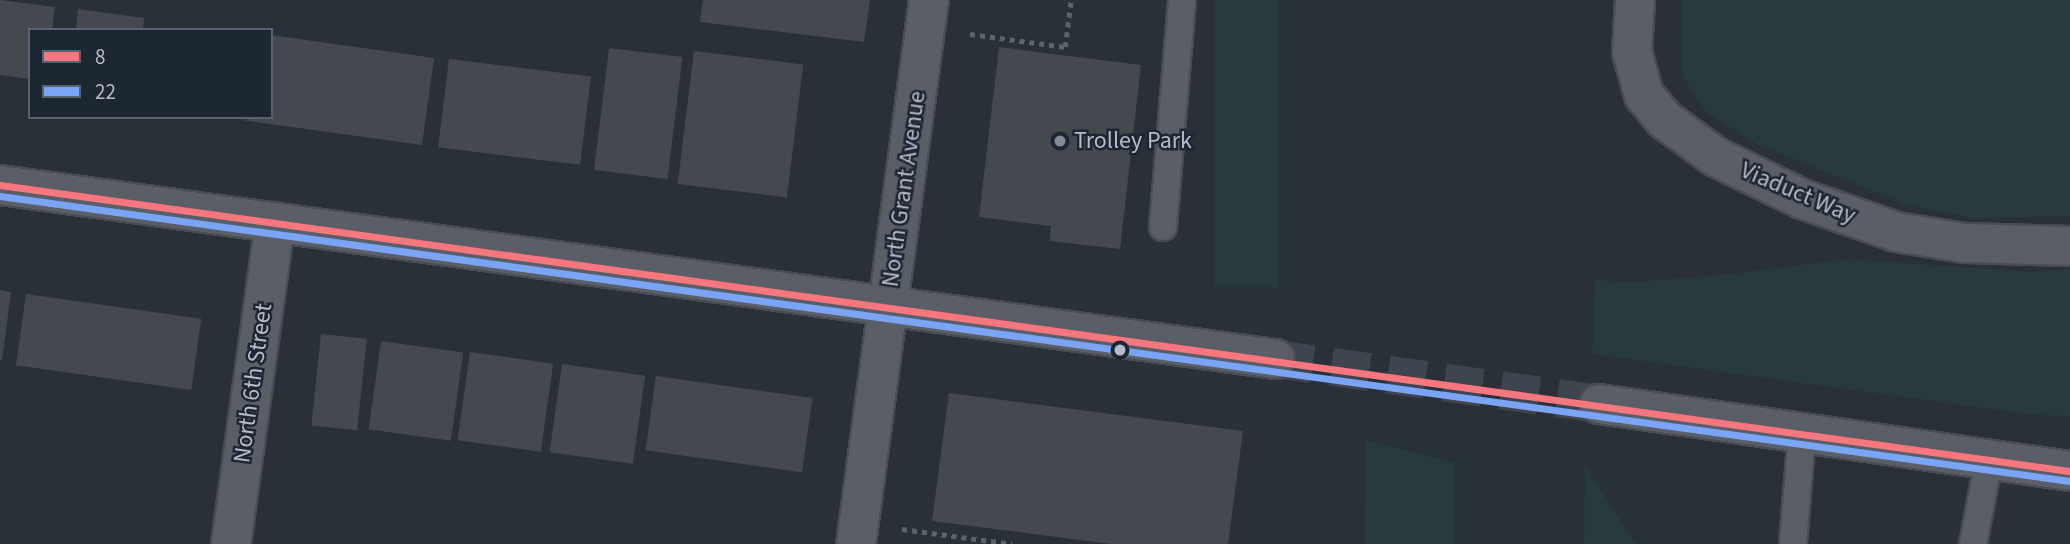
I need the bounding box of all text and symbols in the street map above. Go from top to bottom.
legend [28,28,273,119]
text: 8 [95,42,105,72]
text: 22 [95,77,116,107]
street label: North Grant Avenue [876,89,932,289]
place label: Trolley Park [1074,127,1192,155]
marker: Trolley Park [1052,133,1068,149]
street label: Viaduct Way [1736,156,1860,230]
street label: North 6th Street [228,301,278,465]
unlabelled marker [1113,343,1127,357]

